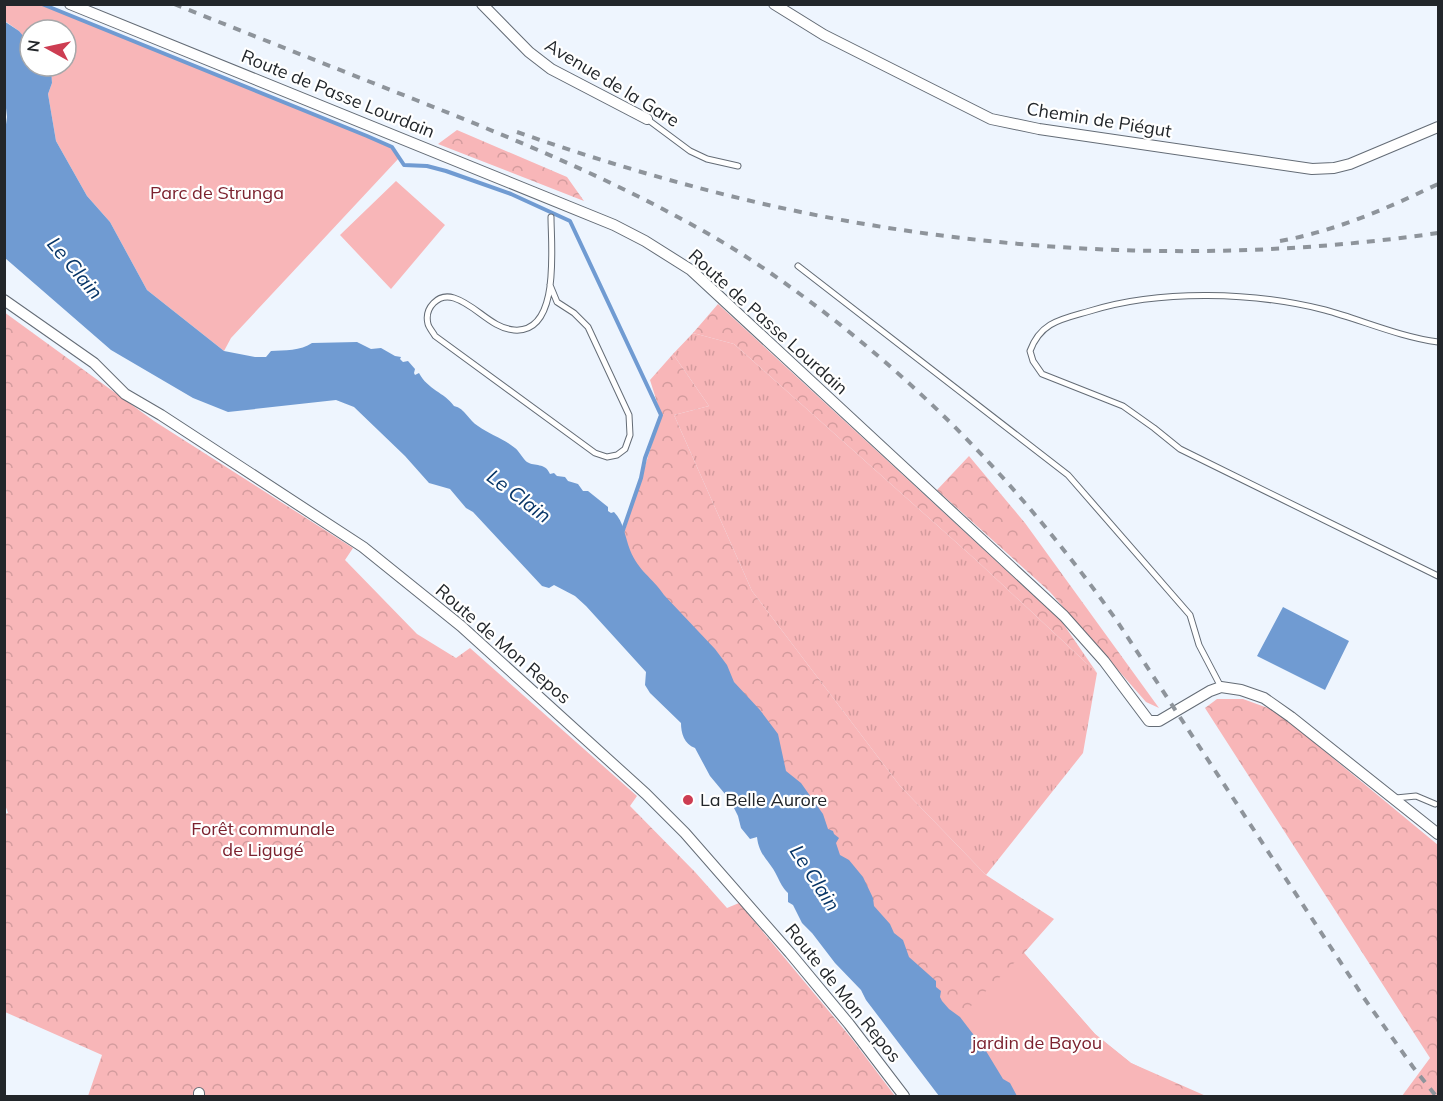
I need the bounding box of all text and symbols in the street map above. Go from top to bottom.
north arrow [18,18,78,78]
street label: Avenue de la Gare [541,33,684,132]
text: N [22,39,44,53]
street label: Route de Passe Lourdain [238,44,438,143]
street label: Chemin de Piégut [1025,97,1173,142]
park label: Parc de Strunga [150,181,284,204]
water label: Le Clain [42,231,109,304]
street label: Route de Passe Lourdain [684,244,853,399]
water label: Le Clain [482,463,556,528]
street label: Route de Mon Repos [431,579,576,709]
place label: La Belle Aurore [700,788,827,811]
marker: La Belle Aurore [681,793,695,807]
park label: Forêt communale de Ligugé [191,817,335,861]
water label: Le Clain [785,840,846,915]
street label: Route de Mon Repos [780,919,906,1067]
park label: jardin de Bayou [970,1031,1102,1054]

